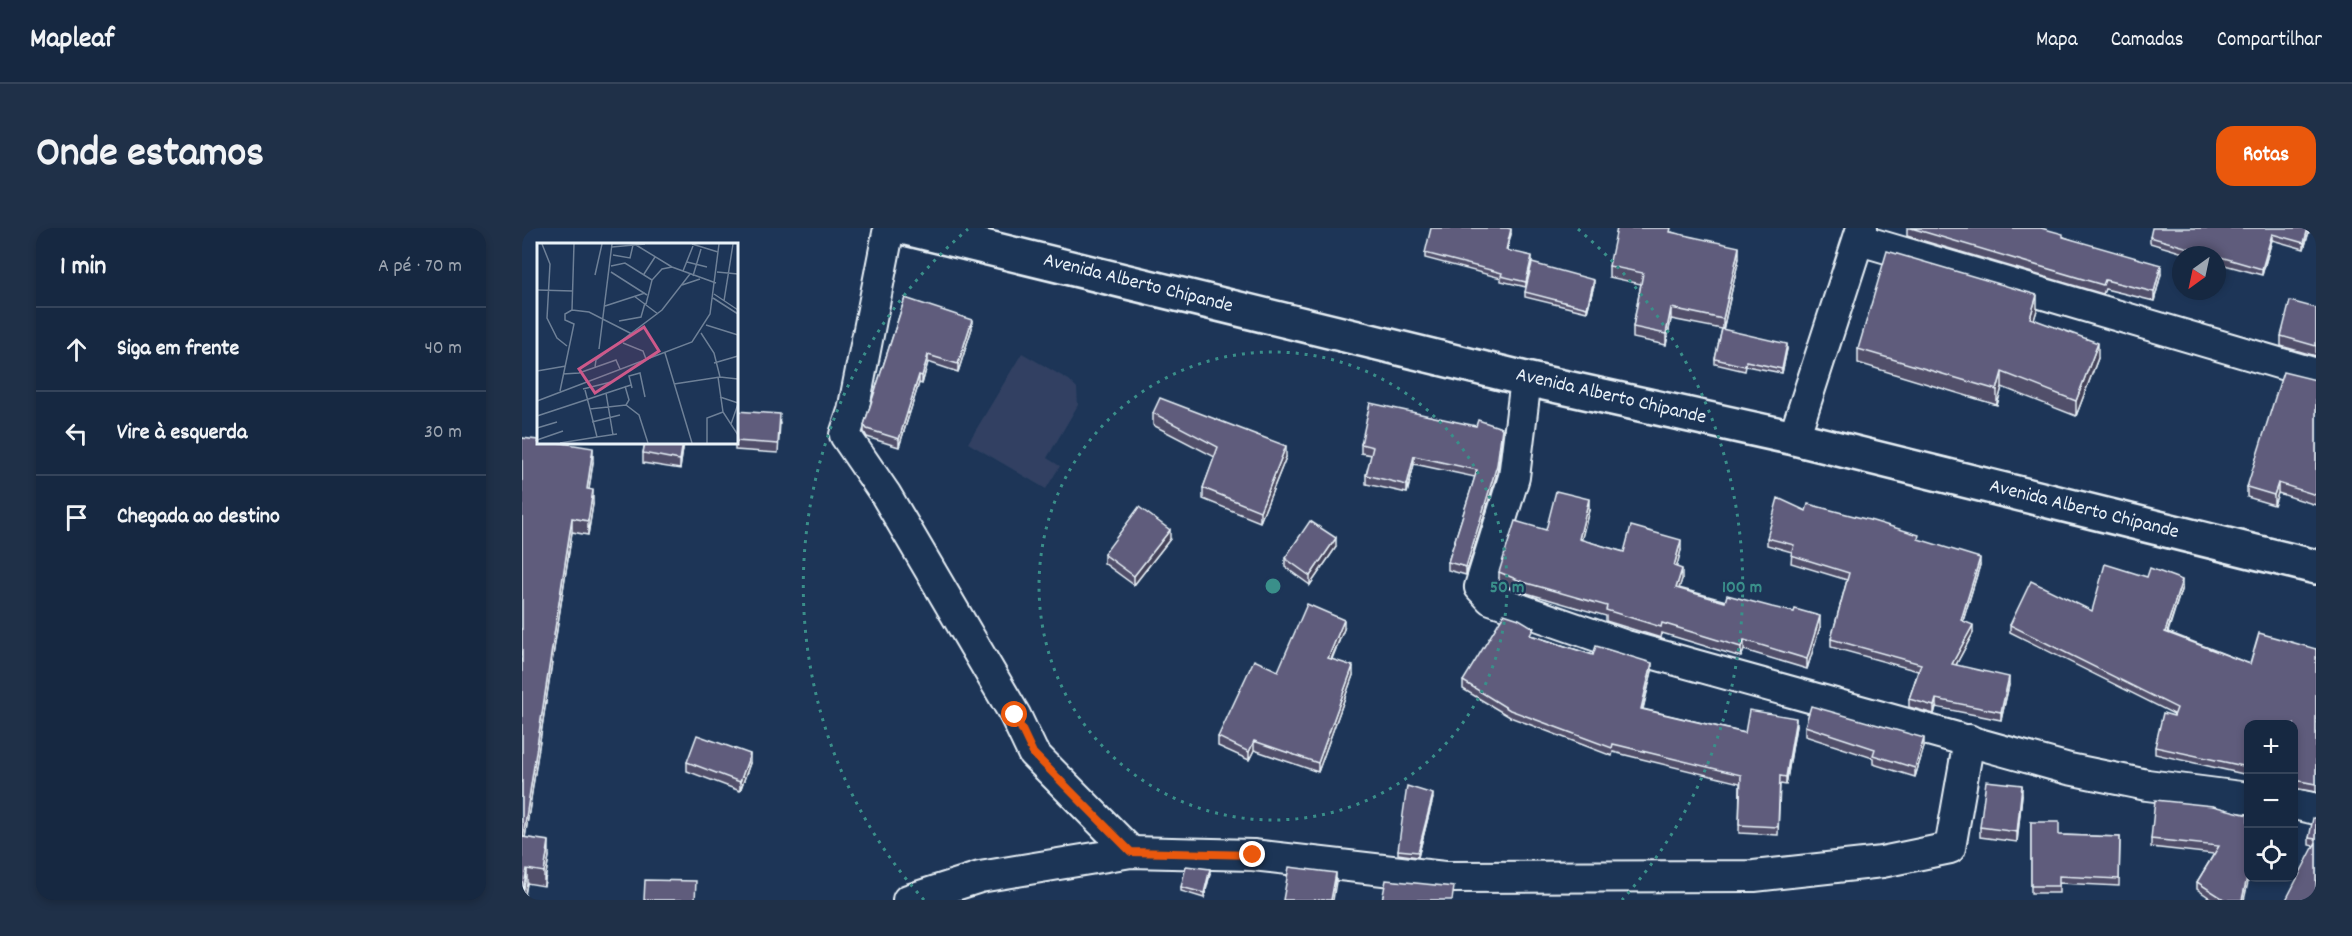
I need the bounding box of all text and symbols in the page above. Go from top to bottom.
text: Mapleaf [30,21,114,61]
text: Mapa [2036,26,2078,56]
text: Camadas [2111,26,2184,56]
text: Compartilhar [2217,26,2322,56]
text: Onde estamos [36,126,264,186]
button: Rotas [2216,126,2316,186]
inset map [537,243,738,444]
north arrow [2172,246,2226,300]
street label: Avenida Alberto Chipande [1040,247,1236,321]
text: 1 min [60,249,106,286]
text: A pé · 70 m [378,253,462,281]
icon: ahead [60,333,93,366]
text: Siga em frente [117,334,239,365]
text: 40 m [424,335,462,363]
street label: Avenida Alberto Chipande [1513,361,1709,433]
icon: left [60,417,93,450]
text: Vire à esquerda [117,418,247,449]
text: 30 m [424,419,462,447]
street label: Avenida Alberto Chipande [1986,473,2182,547]
icon: arrive [60,501,93,534]
text: Chegada ao destino [117,502,280,533]
centre of rings [1263,576,1283,596]
text: 50 m [1490,576,1524,601]
text: 100 m [1722,576,1762,601]
route start [1001,701,1027,727]
map controls [2244,720,2298,882]
button: + [2244,720,2298,774]
button: − [2244,774,2298,828]
button: locate [2244,828,2298,882]
route end [1239,841,1265,867]

